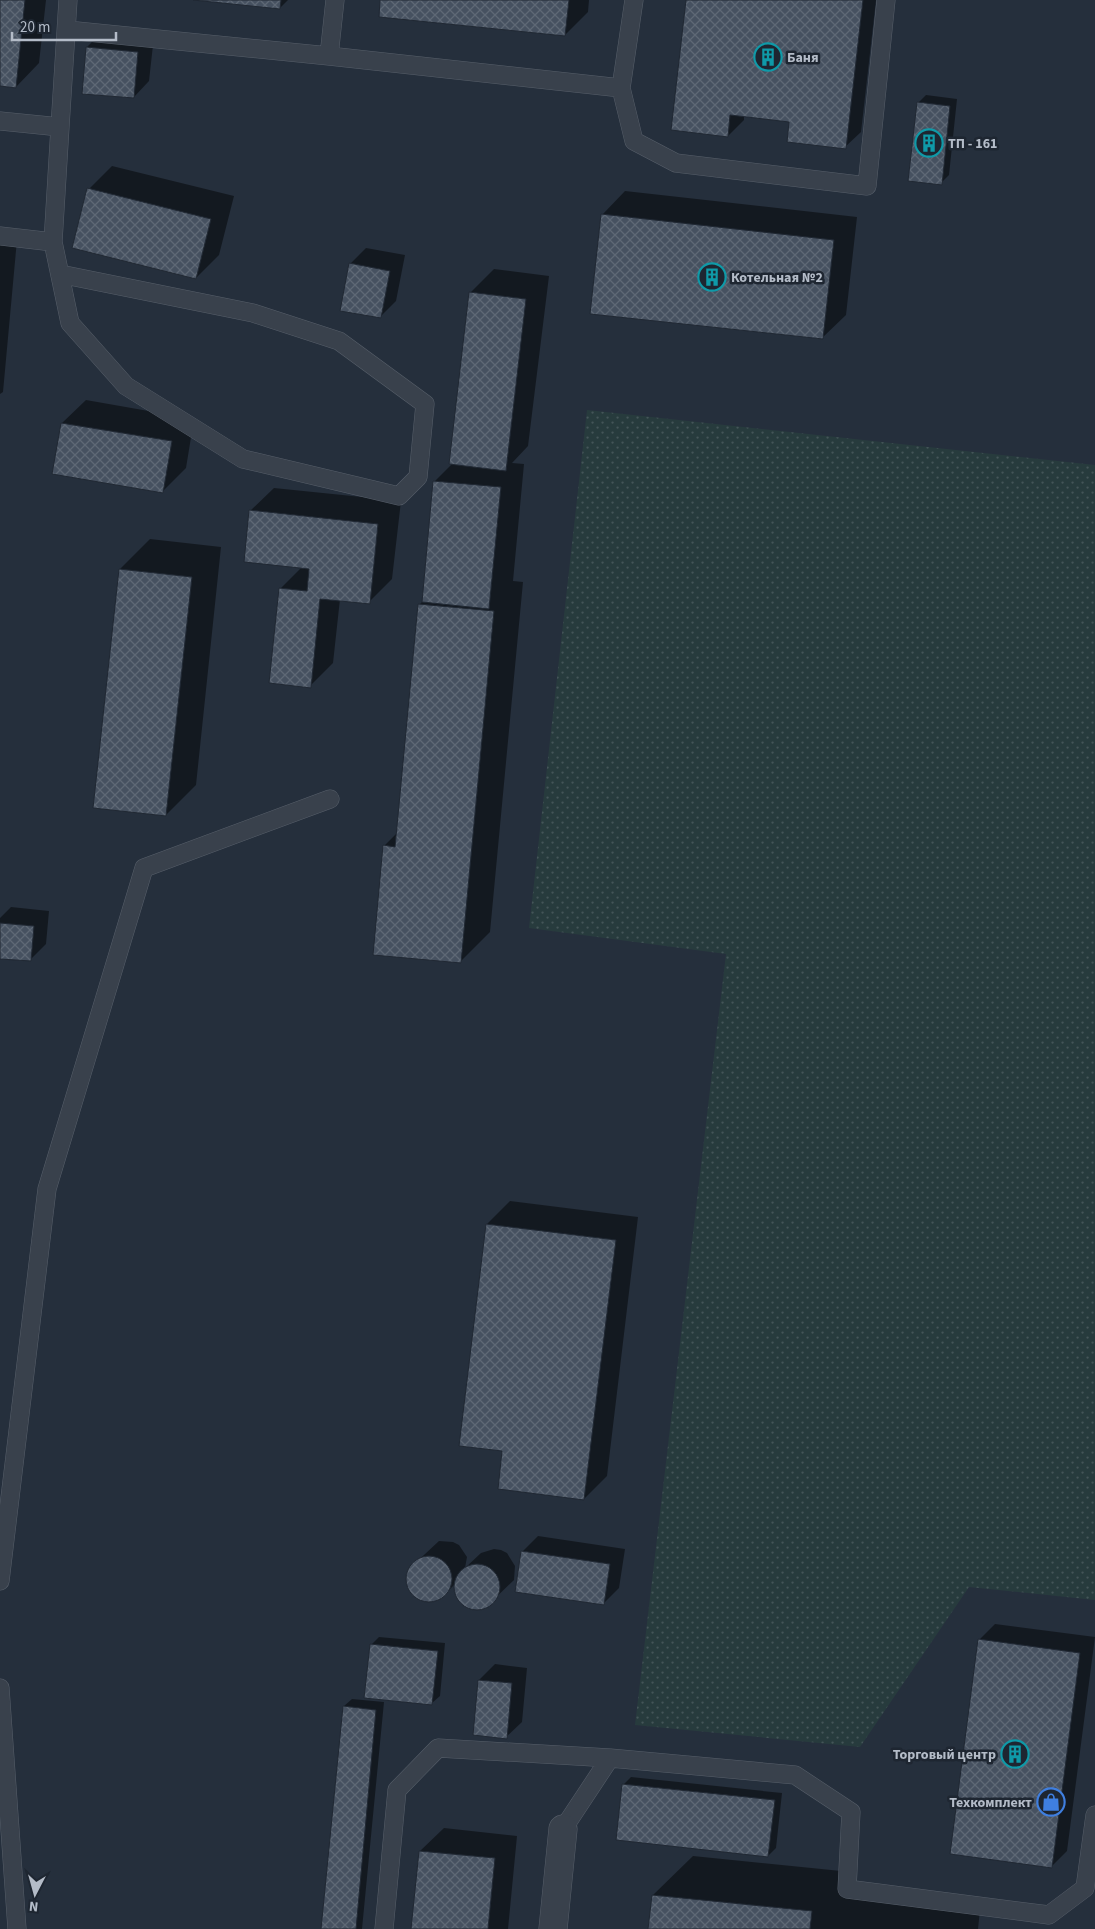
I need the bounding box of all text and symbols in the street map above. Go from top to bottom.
scale bar [12,10,116,42]
text: 20 m [20,17,50,38]
building icon: Баня [753,42,783,72]
place label: Баня [787,48,819,68]
building icon: ТП - 161 [914,128,944,158]
place label: ТП - 161 [948,134,998,154]
building icon: Котельная №2 [697,262,727,292]
place label: Котельная №2 [731,268,823,288]
building icon: Торговый центр [1000,1739,1030,1769]
place label: Торговый центр [893,1745,996,1765]
shop icon: Техкомплект [1036,1787,1066,1817]
place label: Техкомплект [949,1793,1032,1813]
north arrow [10,1869,60,1919]
text: N [28,1896,39,1916]

